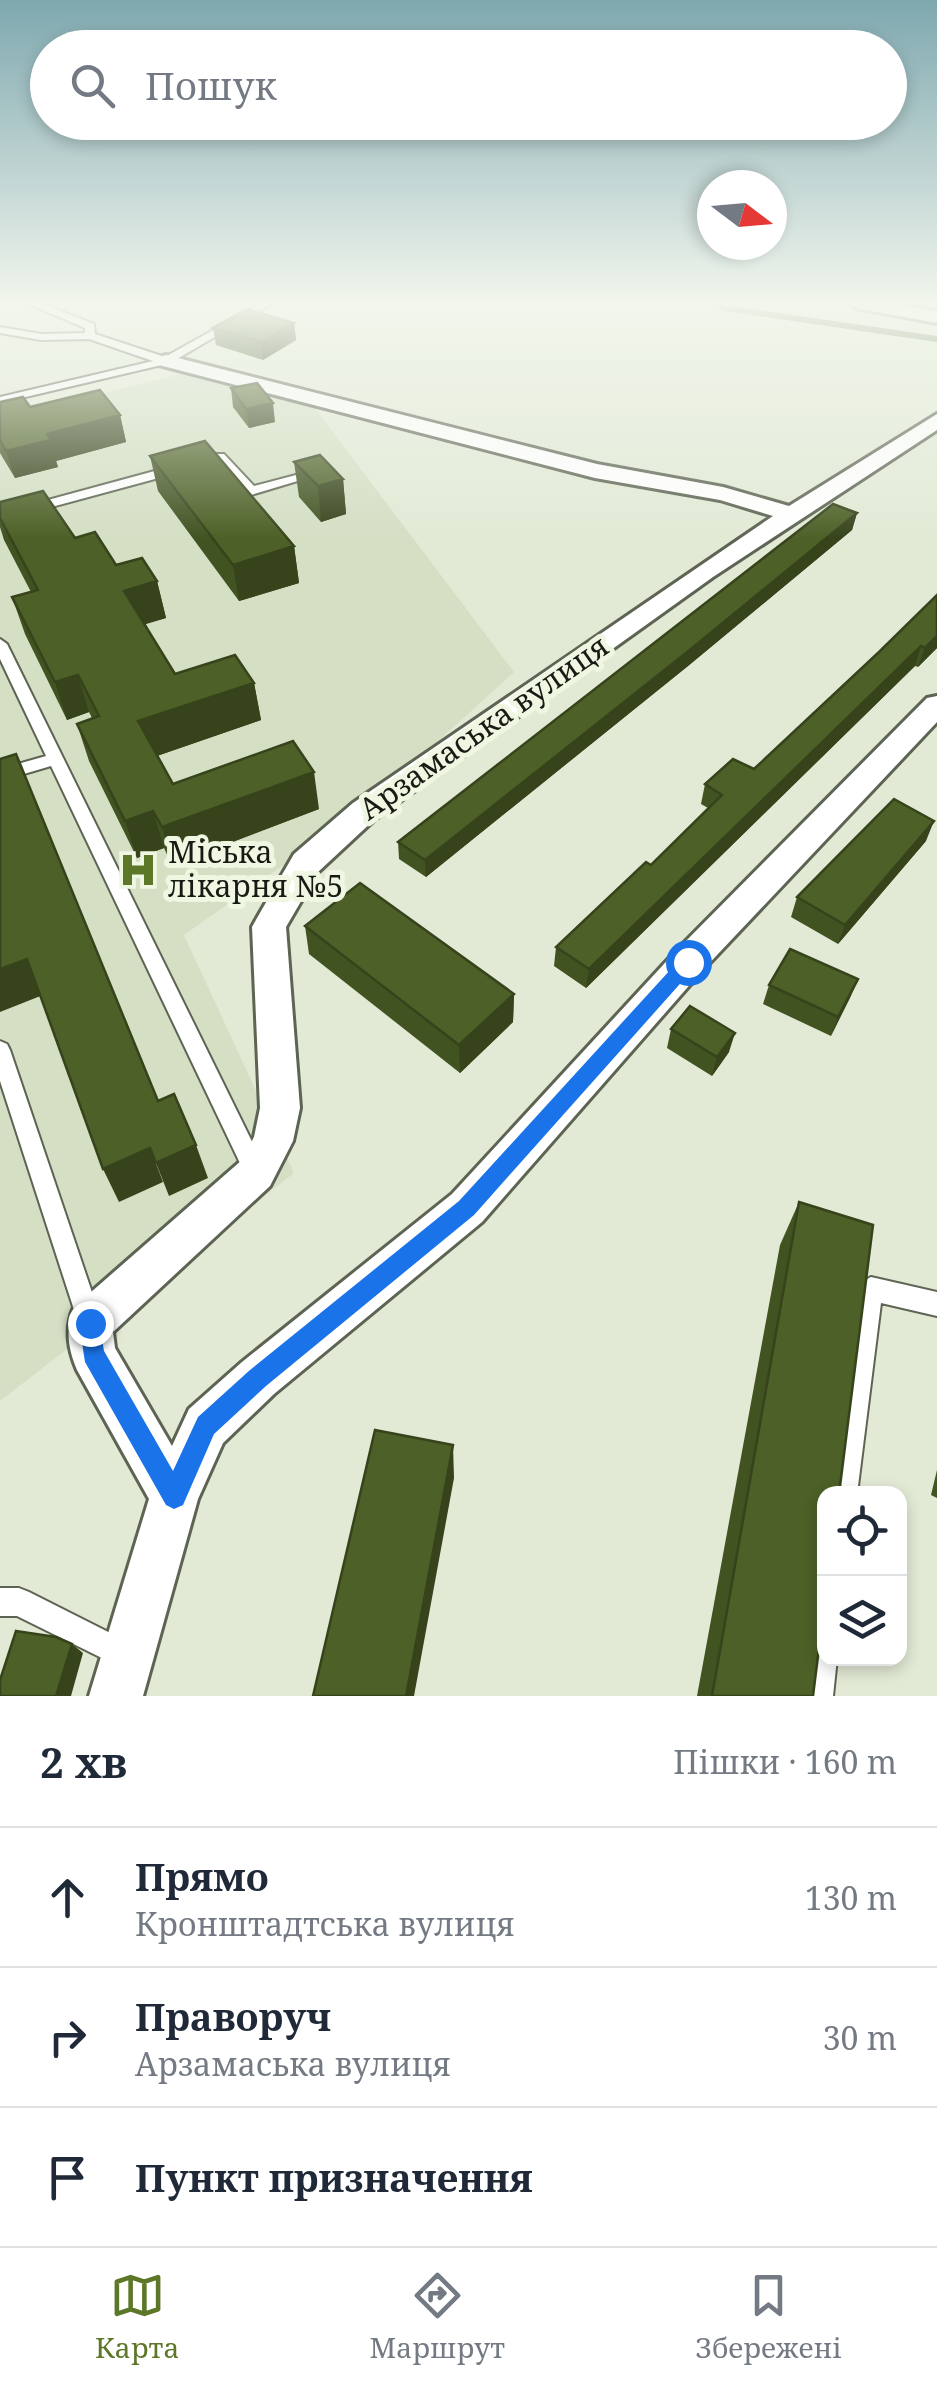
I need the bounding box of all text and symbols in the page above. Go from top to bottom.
search box [30,30,907,140]
icon: search [65,58,120,113]
text: Пошук [145,59,277,111]
north arrow [697,170,787,260]
street label: Арзамаська вулиця [350,625,616,829]
place label: Міська лікарня №5 [168,831,343,906]
hospital icon: Міська лікарня №5 [117,849,159,891]
route start [666,940,712,986]
route end [68,1301,114,1347]
map controls [817,1486,907,1666]
button: locate [817,1486,907,1576]
button: layers [817,1576,907,1666]
text: 2 хв [40,1733,127,1790]
text: Пішки · 160 m [673,1740,897,1783]
text: Прямо [135,1850,269,1902]
icon: ahead [40,1870,95,1925]
text: 130 m [805,1876,897,1919]
text: Кронштадтська вулиця [135,1902,515,1945]
text: Праворуч [135,1990,331,2042]
icon: right [40,2010,95,2065]
text: 30 m [823,2016,897,2059]
text: Арзамаська вулиця [135,2042,451,2085]
icon: arrive [40,2150,95,2205]
text: Пункт призначення [135,2151,533,2203]
tab: Карта [95,2268,179,2366]
tab: Маршрут [370,2268,505,2366]
tab: Збережені [695,2268,842,2366]

